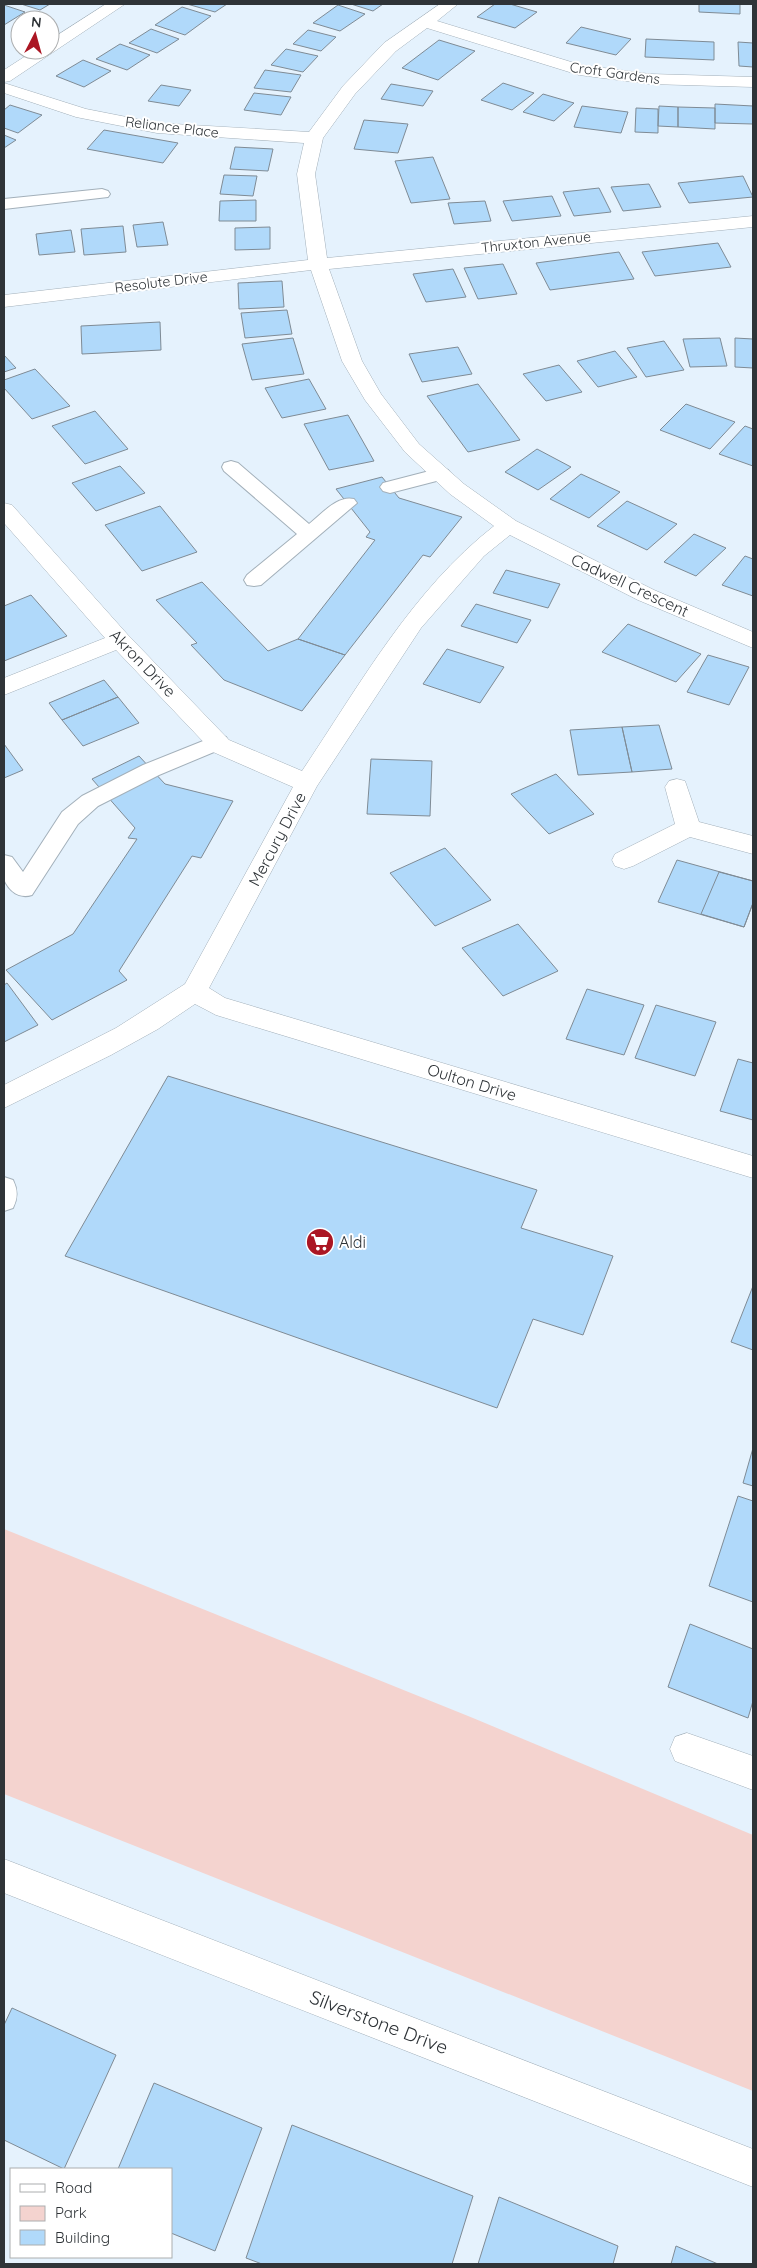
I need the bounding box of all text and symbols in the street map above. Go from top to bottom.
north arrow [10,10,60,60]
text: N [30,13,42,32]
street label: Croft Gardens [569,58,661,88]
street label: Reliance Place [124,112,220,142]
street label: Thruxton Avenue [480,227,592,257]
street label: Resolute Drive [114,267,209,297]
street label: Cadwell Crescent [568,549,692,621]
street label: Akron Drive [106,625,180,701]
street label: Mercury Drive [244,789,310,889]
street label: Oulton Drive [425,1059,519,1105]
supermarket icon: Aldi [305,1227,335,1257]
place label: Aldi [339,1232,366,1252]
street label: Silverstone Drive [307,1985,451,2059]
legend [10,2168,172,2258]
text: Road [55,2178,92,2197]
text: Park [55,2203,87,2222]
text: Building [55,2228,110,2247]

